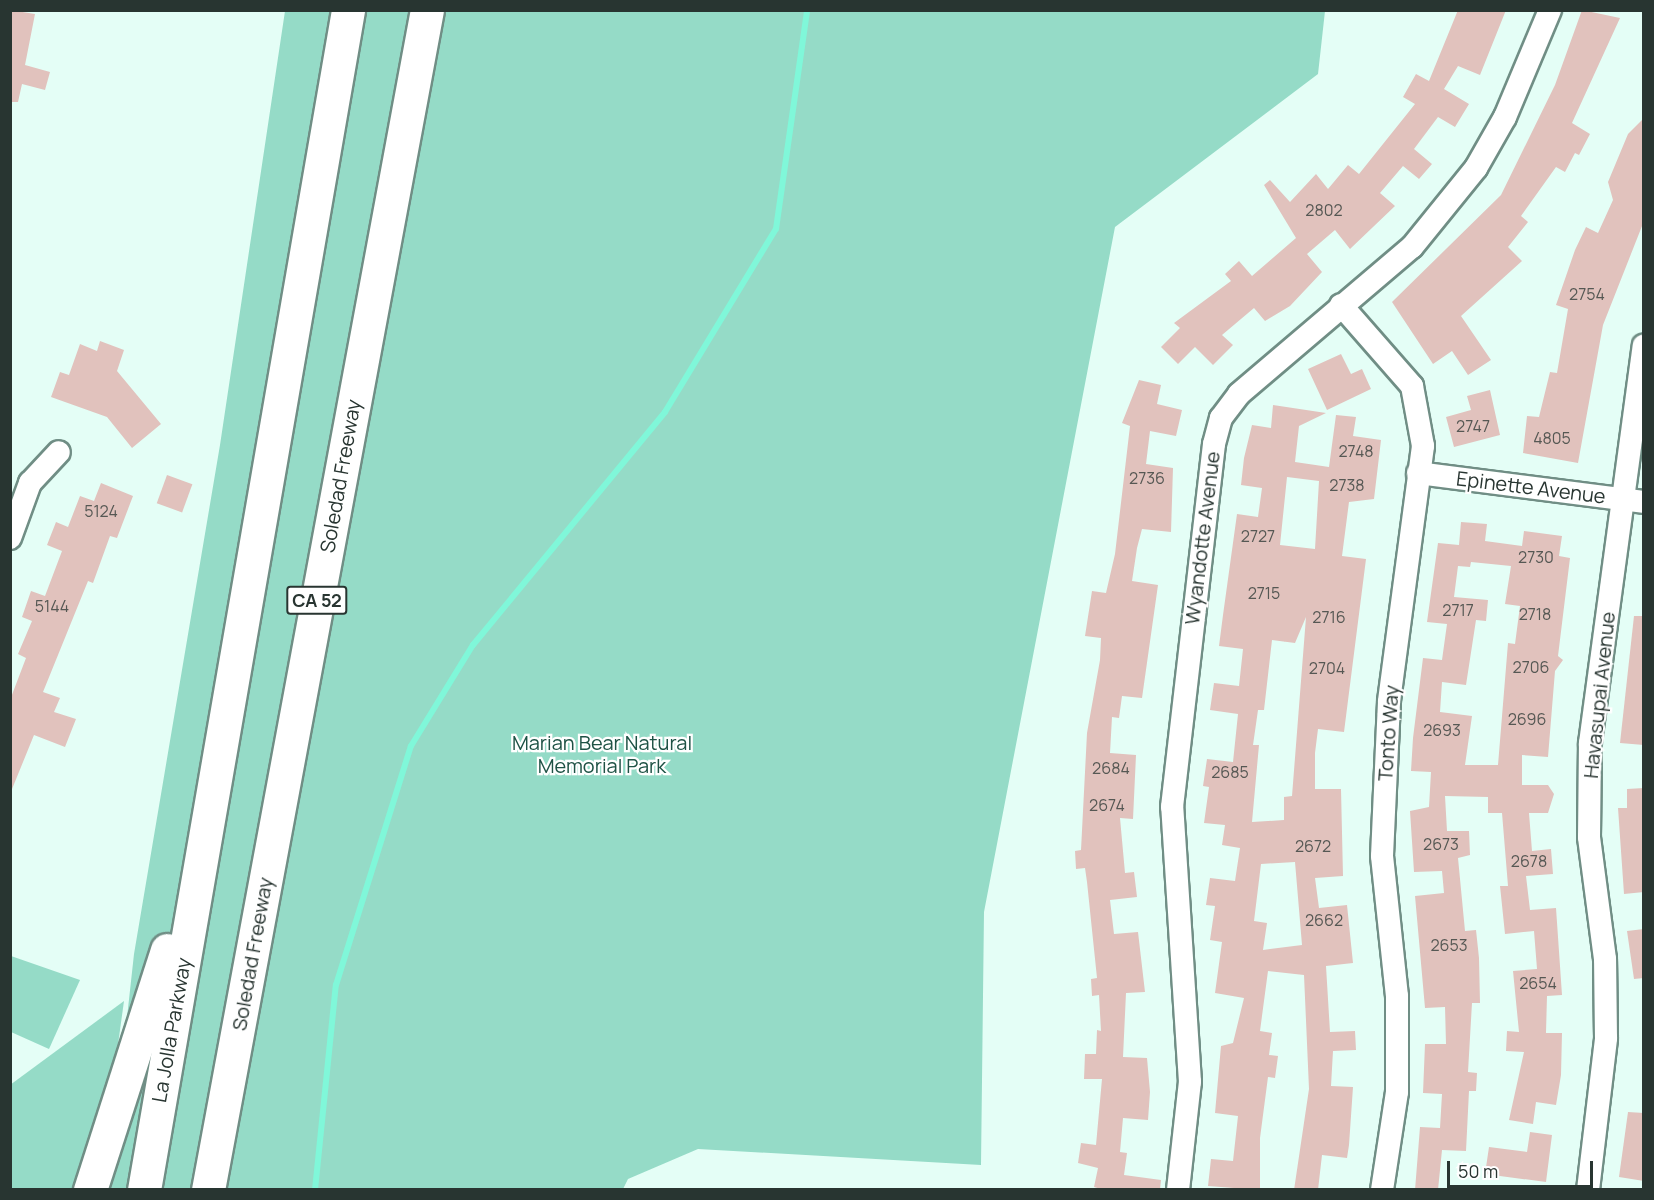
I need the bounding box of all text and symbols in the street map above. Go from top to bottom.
house number: 2802 [1305,200,1343,220]
house number: 2754 [1569,284,1605,304]
street label: Soledad Freeway [315,397,365,555]
house number: 2747 [1456,416,1490,436]
house number: 4805 [1533,428,1571,448]
house number: 2748 [1338,441,1374,461]
street label: Wyandotte Avenue [1179,450,1225,626]
street label: Epinette Avenue [1455,466,1607,508]
house number: 2736 [1129,468,1165,488]
house number: 2738 [1329,475,1365,495]
house number: 5124 [84,501,118,521]
house number: 2727 [1241,526,1275,546]
house number: 2730 [1518,547,1554,567]
house number: 2715 [1248,583,1280,603]
road number: CA 52 [286,585,348,615]
house number: 5144 [35,596,69,616]
house number: 2717 [1442,600,1474,620]
house number: 2718 [1519,604,1551,624]
house number: 2716 [1312,607,1346,627]
street label: Havasupai Avenue [1578,610,1620,780]
house number: 2706 [1513,657,1549,677]
house number: 2704 [1309,658,1345,678]
street label: Tonto Way [1373,684,1403,782]
house number: 2696 [1508,709,1546,729]
house number: 2693 [1423,720,1461,740]
park label: Marian Bear Natural Memorial Park [512,730,692,777]
house number: 2684 [1092,758,1130,778]
house number: 2685 [1211,762,1249,782]
house number: 2674 [1089,795,1125,815]
house number: 2673 [1423,834,1459,854]
house number: 2672 [1295,836,1331,856]
house number: 2678 [1511,851,1547,871]
street label: Soledad Freeway [227,875,277,1033]
house number: 2662 [1305,910,1343,930]
house number: 2653 [1430,935,1468,955]
street label: La Jolla Parkway [146,956,196,1104]
house number: 2654 [1519,973,1557,993]
scale bar [1450,1149,1596,1187]
text: 50 m [1458,1159,1498,1183]

